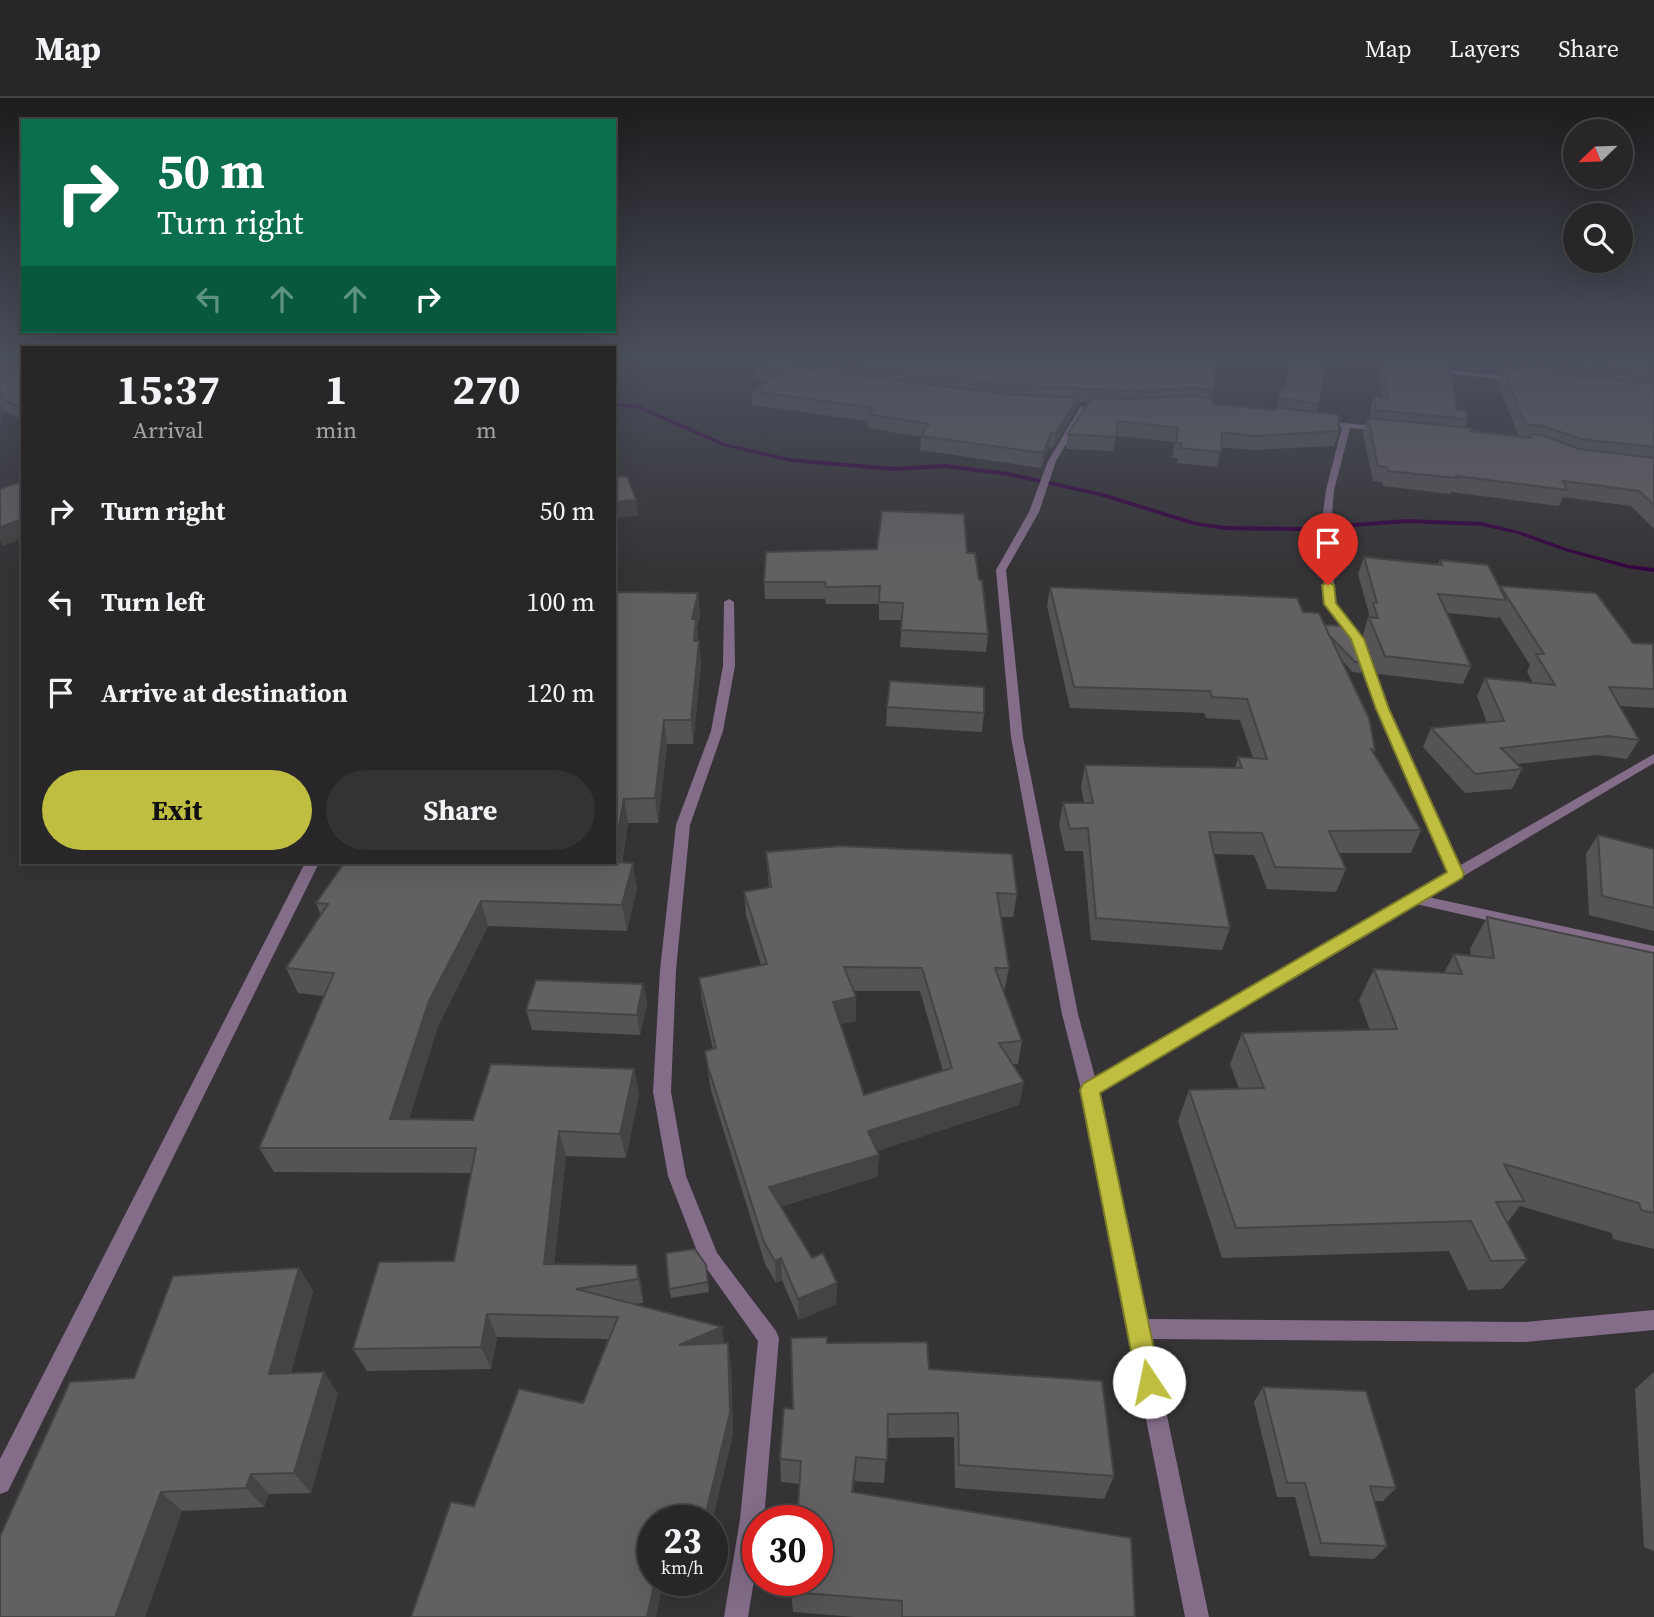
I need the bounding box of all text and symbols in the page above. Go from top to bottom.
text: Map [35,26,101,71]
text: Map [1365,32,1412,65]
text: Layers [1450,32,1520,65]
text: Share [1558,32,1619,65]
north arrow [1563,119,1633,189]
map controls [1563,119,1633,273]
text: 50 m [157,137,265,204]
icon: right [42,147,133,238]
text: Turn right [157,201,303,245]
button: search [1563,203,1633,273]
icon: left [190,280,228,318]
icon: ahead [263,280,301,318]
icon: ahead [336,280,374,318]
icon: right [409,280,447,318]
text: 15:37 [116,360,220,418]
text: 1 [325,360,348,418]
text: 270 [452,360,521,418]
text: Arrival [133,414,204,446]
text: min [315,414,357,446]
text: m [476,414,497,446]
icon: right [42,492,80,530]
text: Turn right [101,493,225,529]
text: 50 m [540,493,595,529]
pin [1298,513,1358,585]
icon: arrive [1309,524,1347,562]
icon: left [42,583,80,621]
text: Turn left [101,584,205,620]
text: 100 m [527,584,595,620]
icon: arrive [42,674,80,712]
text: Arrive at destination [101,675,348,711]
text: 120 m [527,675,595,711]
button: Exit [42,770,312,850]
button: Share [326,770,595,850]
position arrow [1112,1345,1186,1419]
speed limit sign: 30 [742,1505,833,1596]
text: 23 [664,1517,701,1565]
text: km/h [661,1555,704,1580]

